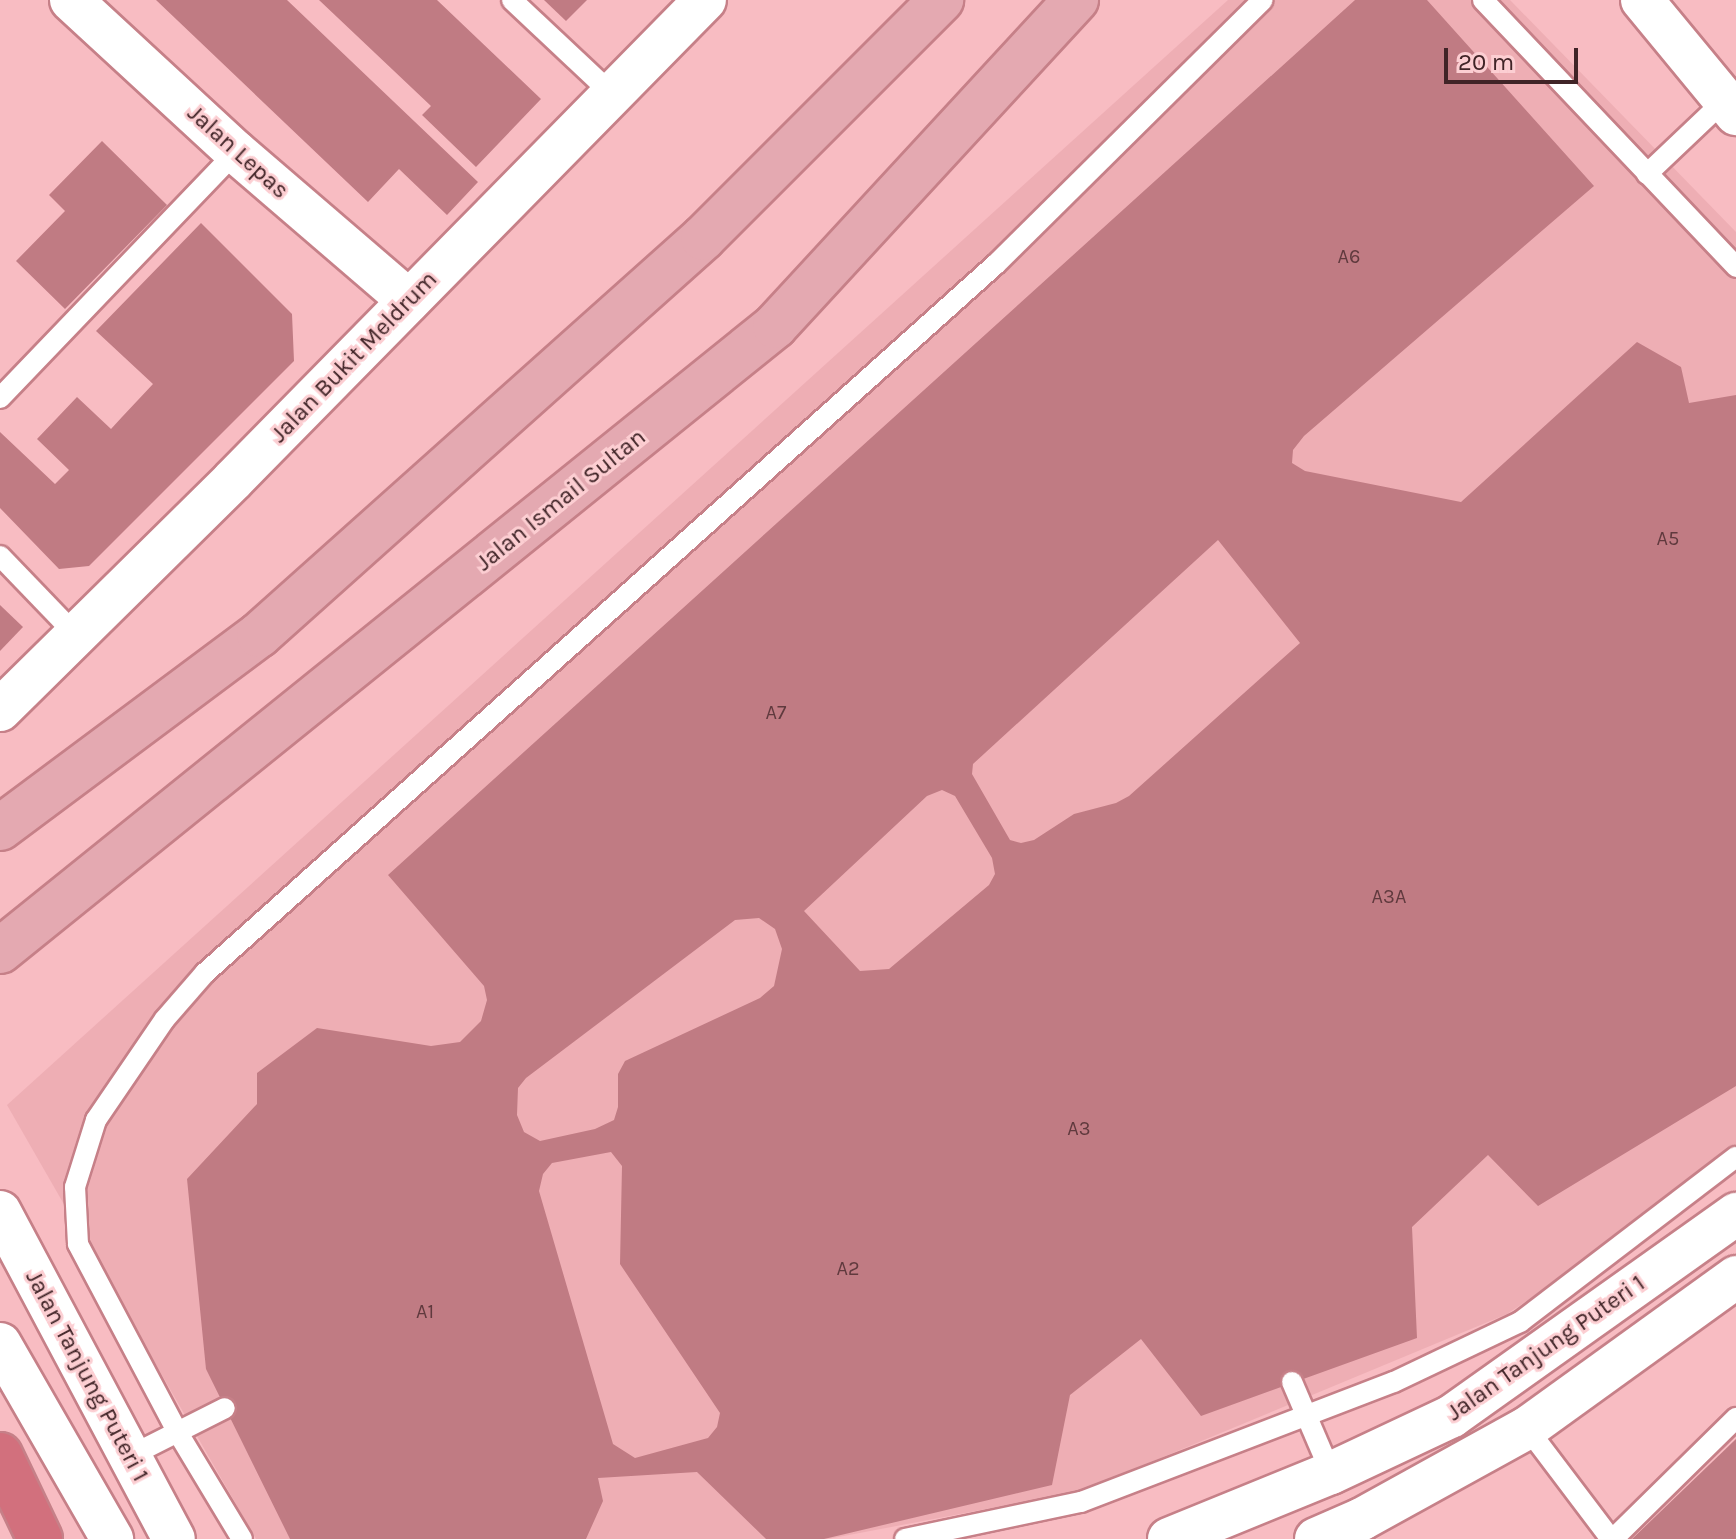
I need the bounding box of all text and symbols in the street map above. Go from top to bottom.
scale bar [1448,32,1582,82]
text: 20 m [1458,48,1514,76]
street label: Jalan Lepas [181,99,295,205]
house number: A6 [1338,244,1360,268]
street label: Jalan Bukit Meldrum [265,265,443,449]
street label: Jalan Ismail Sultan [470,423,652,577]
house number: A5 [1657,526,1679,550]
house number: A7 [766,700,786,724]
house number: A3A [1372,884,1406,908]
house number: A3 [1067,1116,1091,1140]
house number: A2 [836,1256,860,1280]
street label: Jalan Tanjung Puteri 1 [19,1265,155,1487]
street label: Jalan Tanjung Puteri 1 [1441,1269,1651,1427]
house number: A1 [416,1299,434,1323]

